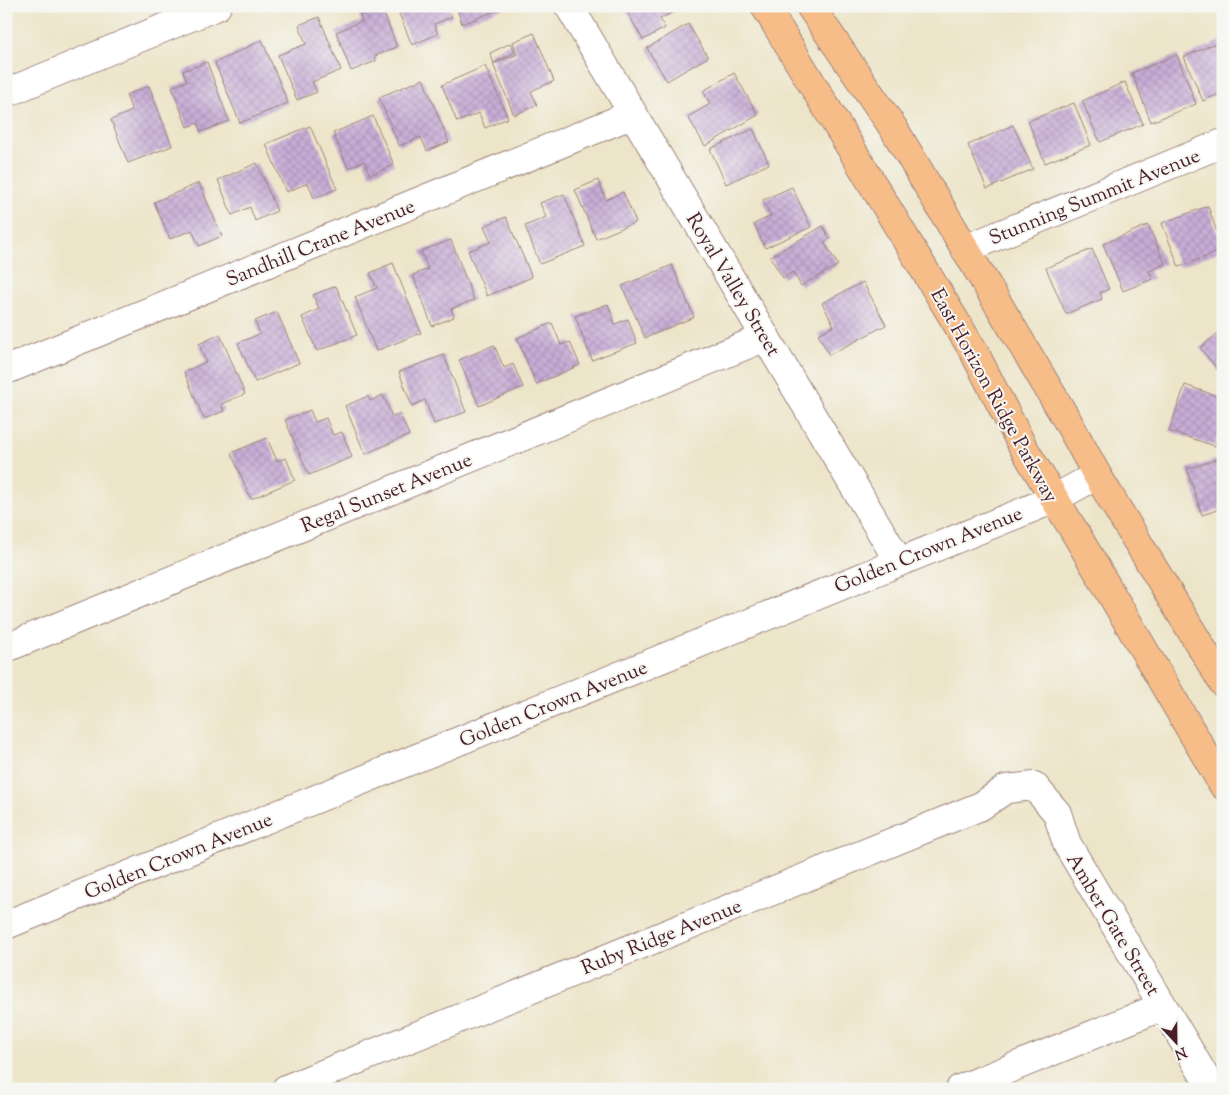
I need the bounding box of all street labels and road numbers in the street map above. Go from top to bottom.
street label: Stunning Summit Avenue [985,143,1205,254]
street label: Sandhill Crane Avenue [222,193,420,296]
street label: Royal Valley Street [677,208,786,363]
street label: East Horizon Ridge Parkway [922,284,1064,509]
street label: Regal Sunset Avenue [297,447,477,542]
street label: Golden Crown Avenue [830,500,1027,602]
street label: Golden Crown Avenue [455,654,652,756]
street label: Golden Crown Avenue [80,806,277,908]
street label: Amber Gate Street [1058,848,1166,1002]
street label: Ruby Ridge Avenue [577,893,747,984]

